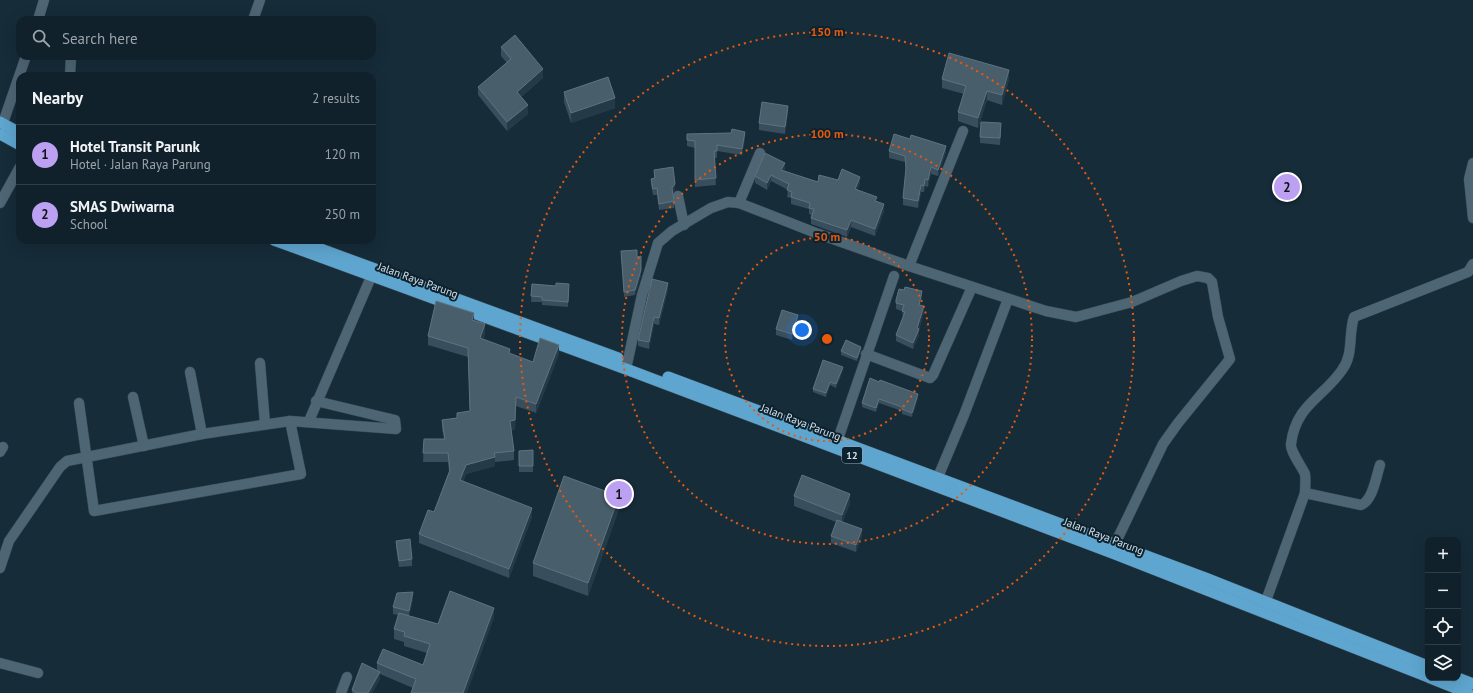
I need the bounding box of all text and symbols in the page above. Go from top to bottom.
search box [16,16,376,60]
text: 150 m [810,24,844,39]
icon: search [30,27,52,49]
text: Search here [62,29,138,48]
text: Nearby [32,87,83,109]
text: 2 results [312,90,360,107]
text: 100 m [810,126,844,141]
text: Hotel Transit Parunk [70,137,200,156]
text: 1 [41,146,49,163]
text: 120 m [325,146,360,163]
text: Hotel · Jalan Raya Parung [70,156,211,173]
pin: 2 [1274,172,1300,202]
text: SMAS Dwiwarna [70,197,174,216]
text: 2 [41,206,49,223]
text: 250 m [325,206,360,223]
text: School [70,216,108,233]
text: 50 m [814,229,840,244]
street label: Jalan Raya Parung [375,259,460,301]
your location [792,320,812,340]
centre of rings [820,332,834,346]
street label: Jalan Raya Parung [758,400,843,444]
road number: 12 [842,447,862,463]
pin: 1 [606,479,632,509]
street label: Jalan Raya Parung [1061,514,1146,558]
map controls [1425,537,1461,681]
button: + [1425,537,1461,573]
button: − [1425,573,1461,609]
button: locate [1425,609,1461,645]
button: layers [1425,645,1461,681]

